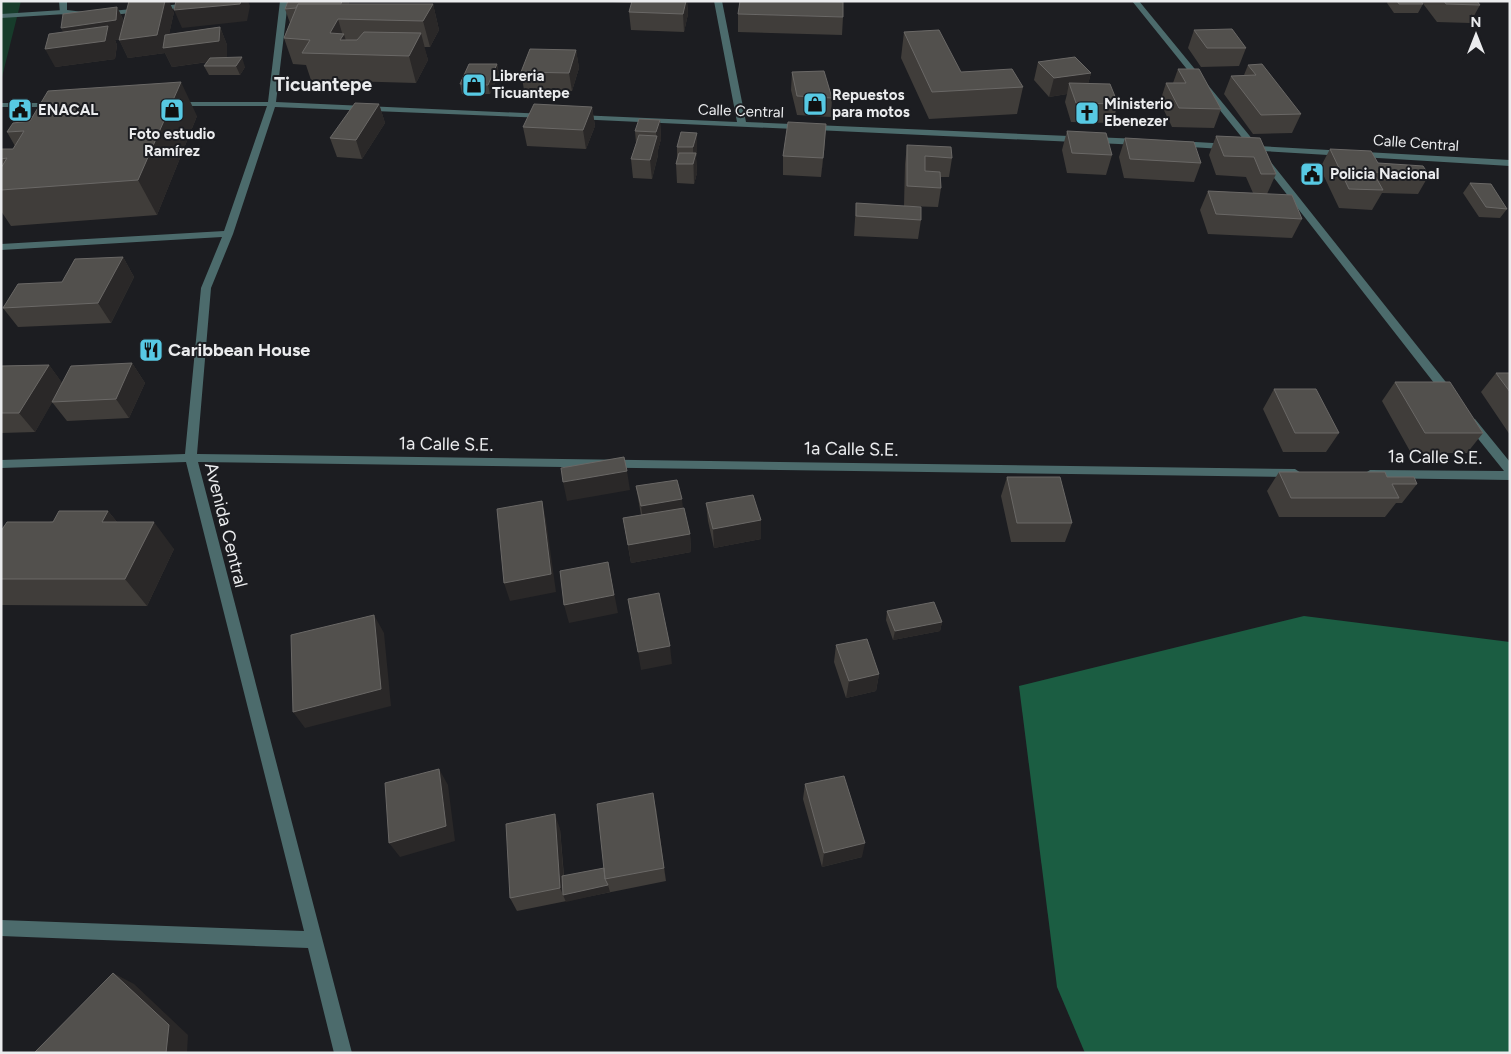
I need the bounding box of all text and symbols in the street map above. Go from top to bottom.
north arrow [1451,10,1501,60]
text: N [1471,14,1481,31]
place label: Libreria Ticuantepe [492,67,570,102]
shop icon: Libreria Ticuantepe [461,72,487,98]
district label: Ticuantepe [274,73,373,96]
place label: Repuestos para motos [832,86,910,121]
shop icon: Repuestos para motos [802,91,828,117]
place label: Ministerio Ebenezer [1104,95,1173,130]
public building icon: ENACAL [7,97,33,123]
shop icon: Foto estudio Ramírez [159,97,185,123]
church icon: Ministerio Ebenezer [1074,100,1100,126]
place label: ENACAL [38,101,98,119]
street label: Calle Central [698,101,784,121]
place label: Foto estudio Ramírez [129,125,216,160]
street label: Calle Central [1372,131,1460,155]
public building icon: Policia Nacional [1299,161,1325,187]
place label: Policia Nacional [1330,165,1440,183]
restaurant icon: Caribbean House [138,337,164,363]
place label: Caribbean House [168,339,310,361]
street label: 1a Calle S.E. [399,432,493,456]
street label: 1a Calle S.E. [804,437,898,461]
street label: 1a Calle S.E. [1388,445,1482,469]
street label: Avenida Central [200,460,252,590]

